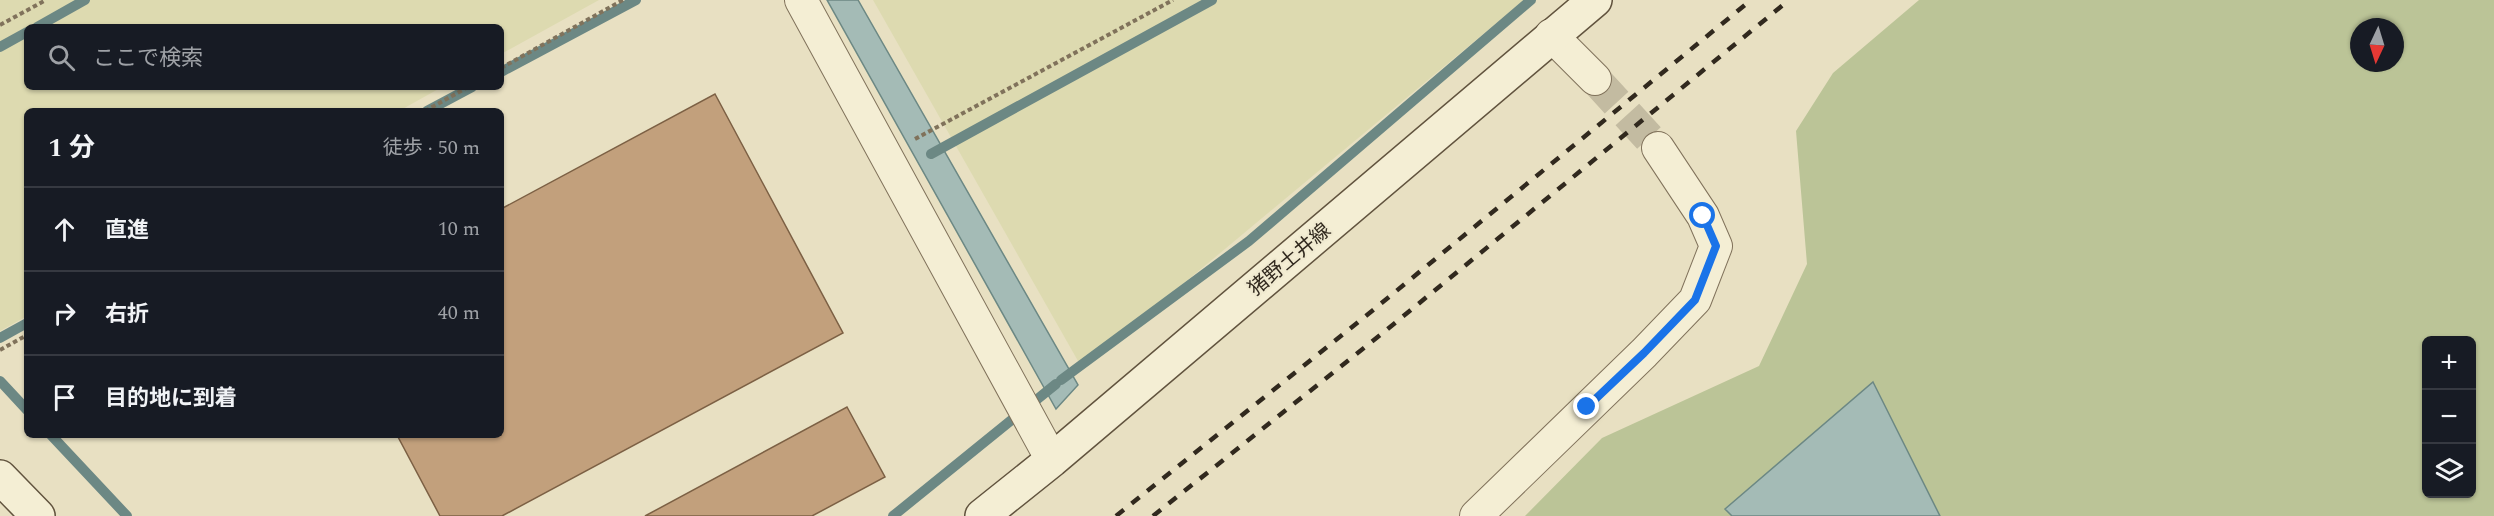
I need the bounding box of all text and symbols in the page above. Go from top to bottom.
north arrow [2350,18,2404,72]
search box [24,24,504,90]
icon: search [45,41,78,74]
text: ここで検索 [93,42,203,75]
text: 1 分 [48,128,95,168]
text: 徒歩 · 50 m [383,133,480,163]
route start [1689,202,1715,228]
icon: ahead [48,213,81,246]
text: 直進 [105,214,149,247]
text: 10 m [438,214,480,244]
street label: 猪野土井線 [1242,216,1338,303]
icon: right [48,297,81,330]
text: 右折 [105,298,149,331]
text: 40 m [438,298,480,328]
map controls [2422,336,2476,498]
button: + [2422,336,2476,390]
icon: arrive [48,381,81,414]
text: 目的地に到着 [105,382,237,415]
button: − [2422,390,2476,444]
route end [1573,393,1599,419]
button: layers [2422,444,2476,498]

